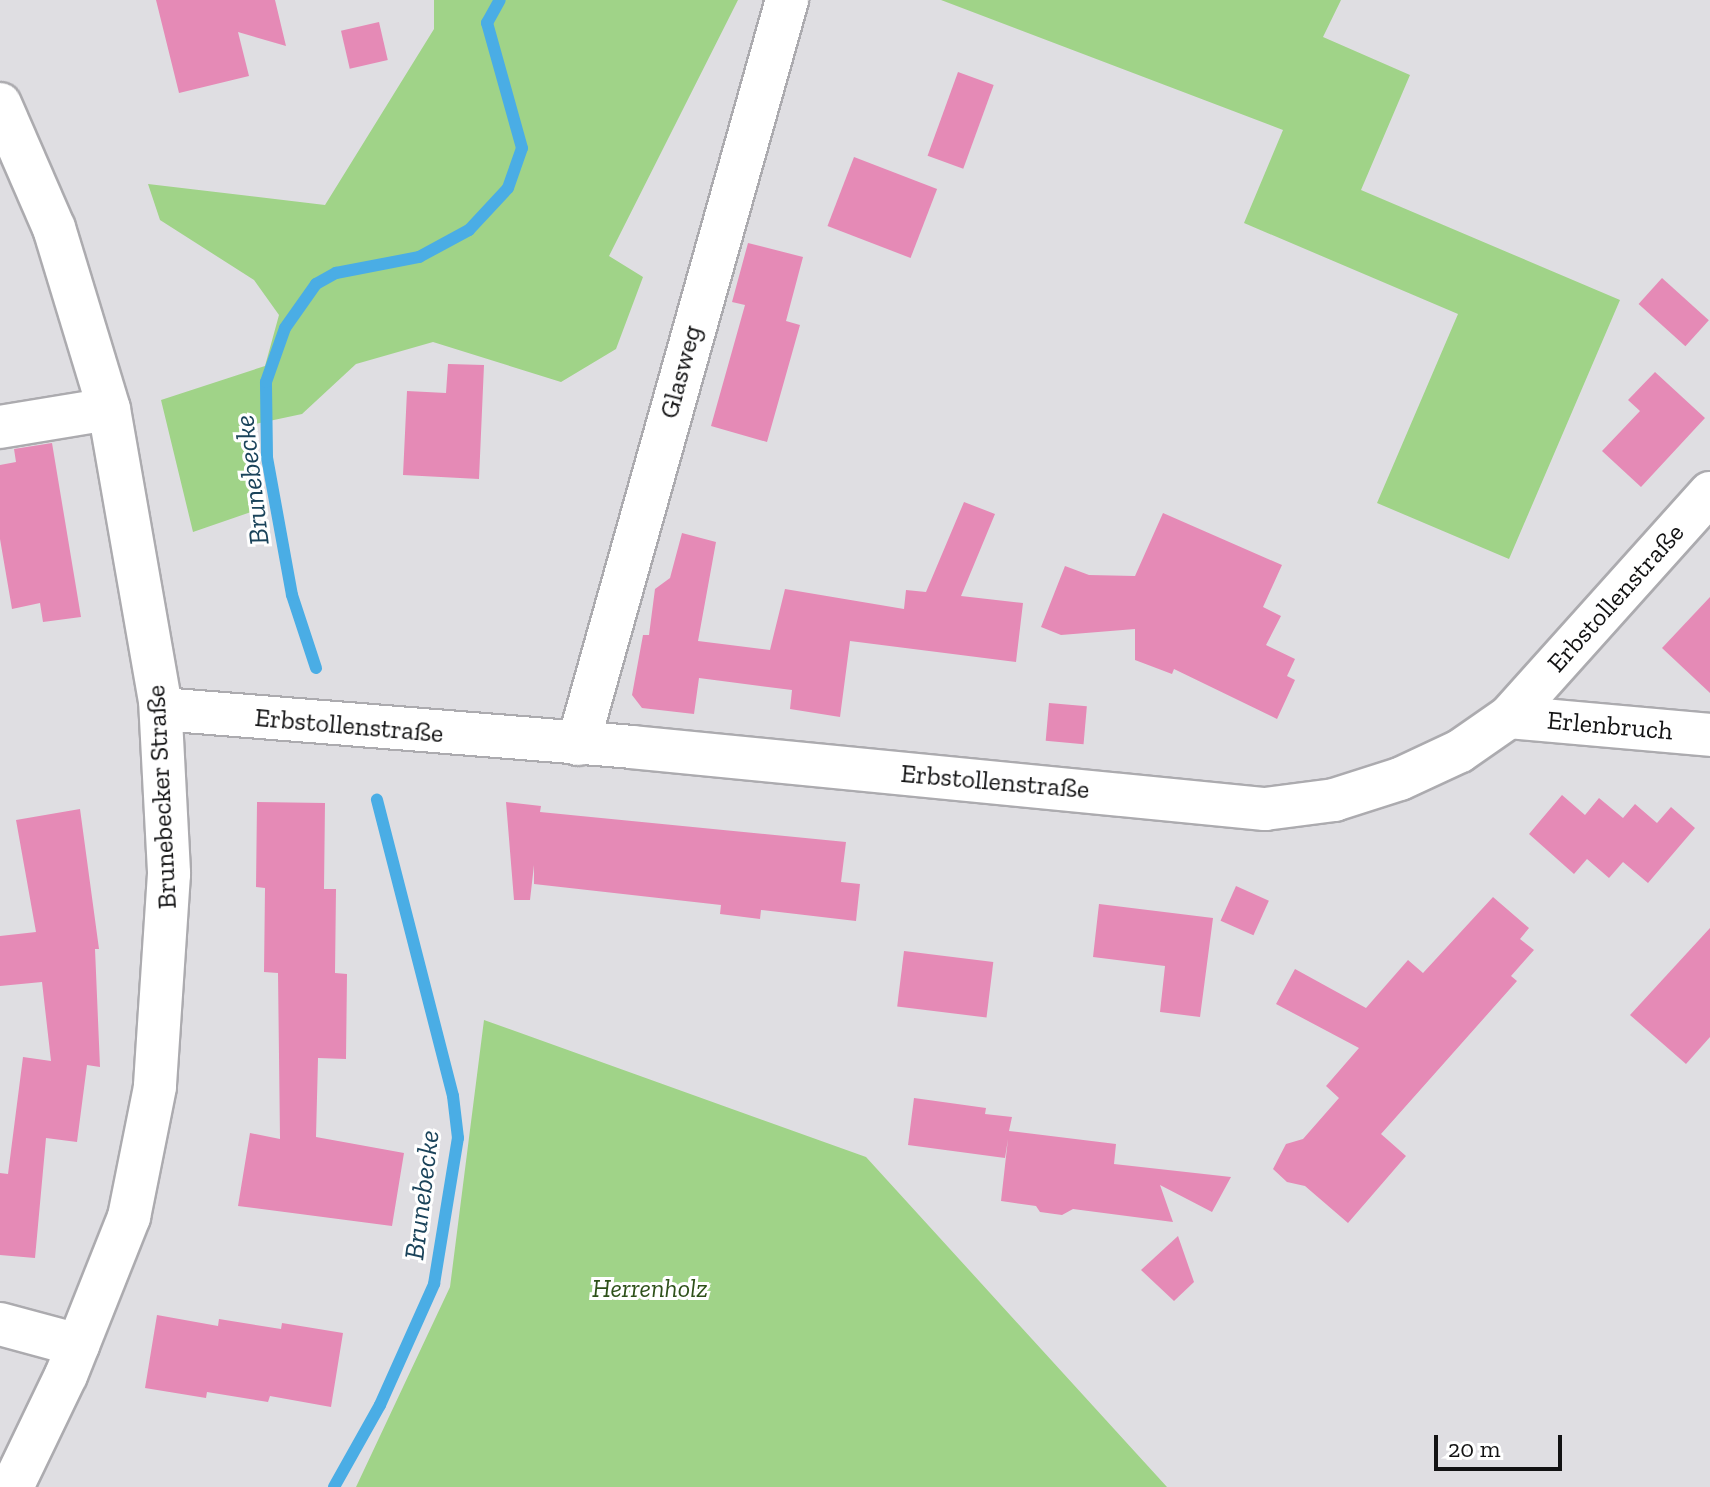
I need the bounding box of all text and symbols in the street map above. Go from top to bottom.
street label: Glasweg [654,322,708,422]
water label: Brunebecke [227,413,277,547]
street label: Erbstollenstraße [1541,517,1691,679]
street label: Brunebecker Straße [141,684,183,910]
street label: Erbstollenstraße [253,702,445,750]
street label: Erlenbruch [1546,705,1674,747]
street label: Erbstollenstraße [899,758,1091,806]
water label: Brunebecke [397,1128,447,1262]
park label: Herrenholz [592,1273,708,1305]
scale bar [1438,1419,1566,1469]
text: 20 m [1448,1434,1500,1463]

